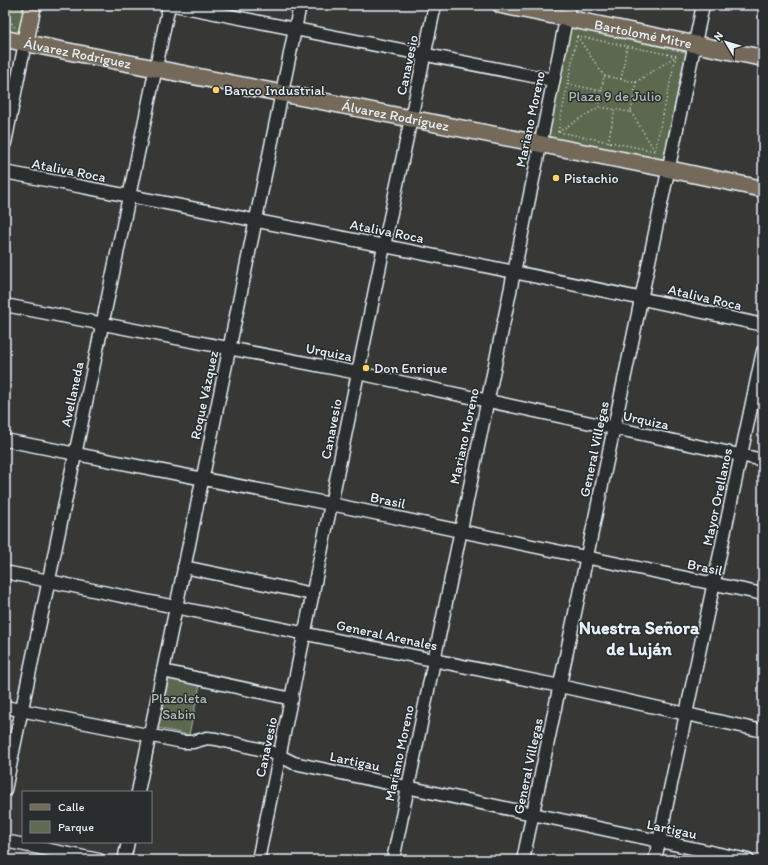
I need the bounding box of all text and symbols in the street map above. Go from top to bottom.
street label: Bartolomé Mitre [593,16,694,52]
north arrow [706,22,746,62]
text: N [711,29,726,43]
street label: Canavesio [393,33,422,97]
street label: Álvarez Rodríguez [22,35,133,73]
street label: Mariano Moreno [512,69,549,169]
place label: Banco Industrial [224,82,325,99]
marker: Banco Industrial [211,85,221,95]
park label: Plaza 9 de Julio [569,88,661,105]
street label: Álvarez Rodríguez [340,97,451,135]
street label: Ataliva Roca [30,155,107,186]
place label: Pistachio [564,170,619,187]
marker: Pistachio [551,173,561,183]
street label: Ataliva Roca [348,216,425,247]
street label: Ataliva Roca [666,281,743,314]
street label: Urquiza [304,340,354,365]
street label: Roque Vázquez [187,349,222,441]
street label: Avellaneda [57,359,88,428]
place label: Don Enrique [374,360,448,377]
marker: Don Enrique [361,363,371,373]
street label: Mariano Moreno [446,386,483,486]
street label: Canavesio [317,397,346,461]
street label: General Villegas [576,400,613,499]
street label: Urquiza [621,407,671,434]
street label: Mayor Orellanos [699,447,736,547]
street label: Brasil [369,488,407,513]
street label: Brasil [686,555,724,580]
street label: General Arenales [335,616,439,655]
district label: Nuestra Señora de Luján [579,617,700,660]
park label: Plazoleta Sabin [151,690,208,723]
street label: Mariano Moreno [381,703,418,803]
street label: Canavesio [252,715,281,779]
street label: General Villegas [510,717,547,816]
street label: Lartigau [328,748,382,775]
legend [22,791,152,843]
text: Calle [58,800,85,814]
street label: Lartigau [645,816,699,843]
text: Parque [58,820,94,834]

